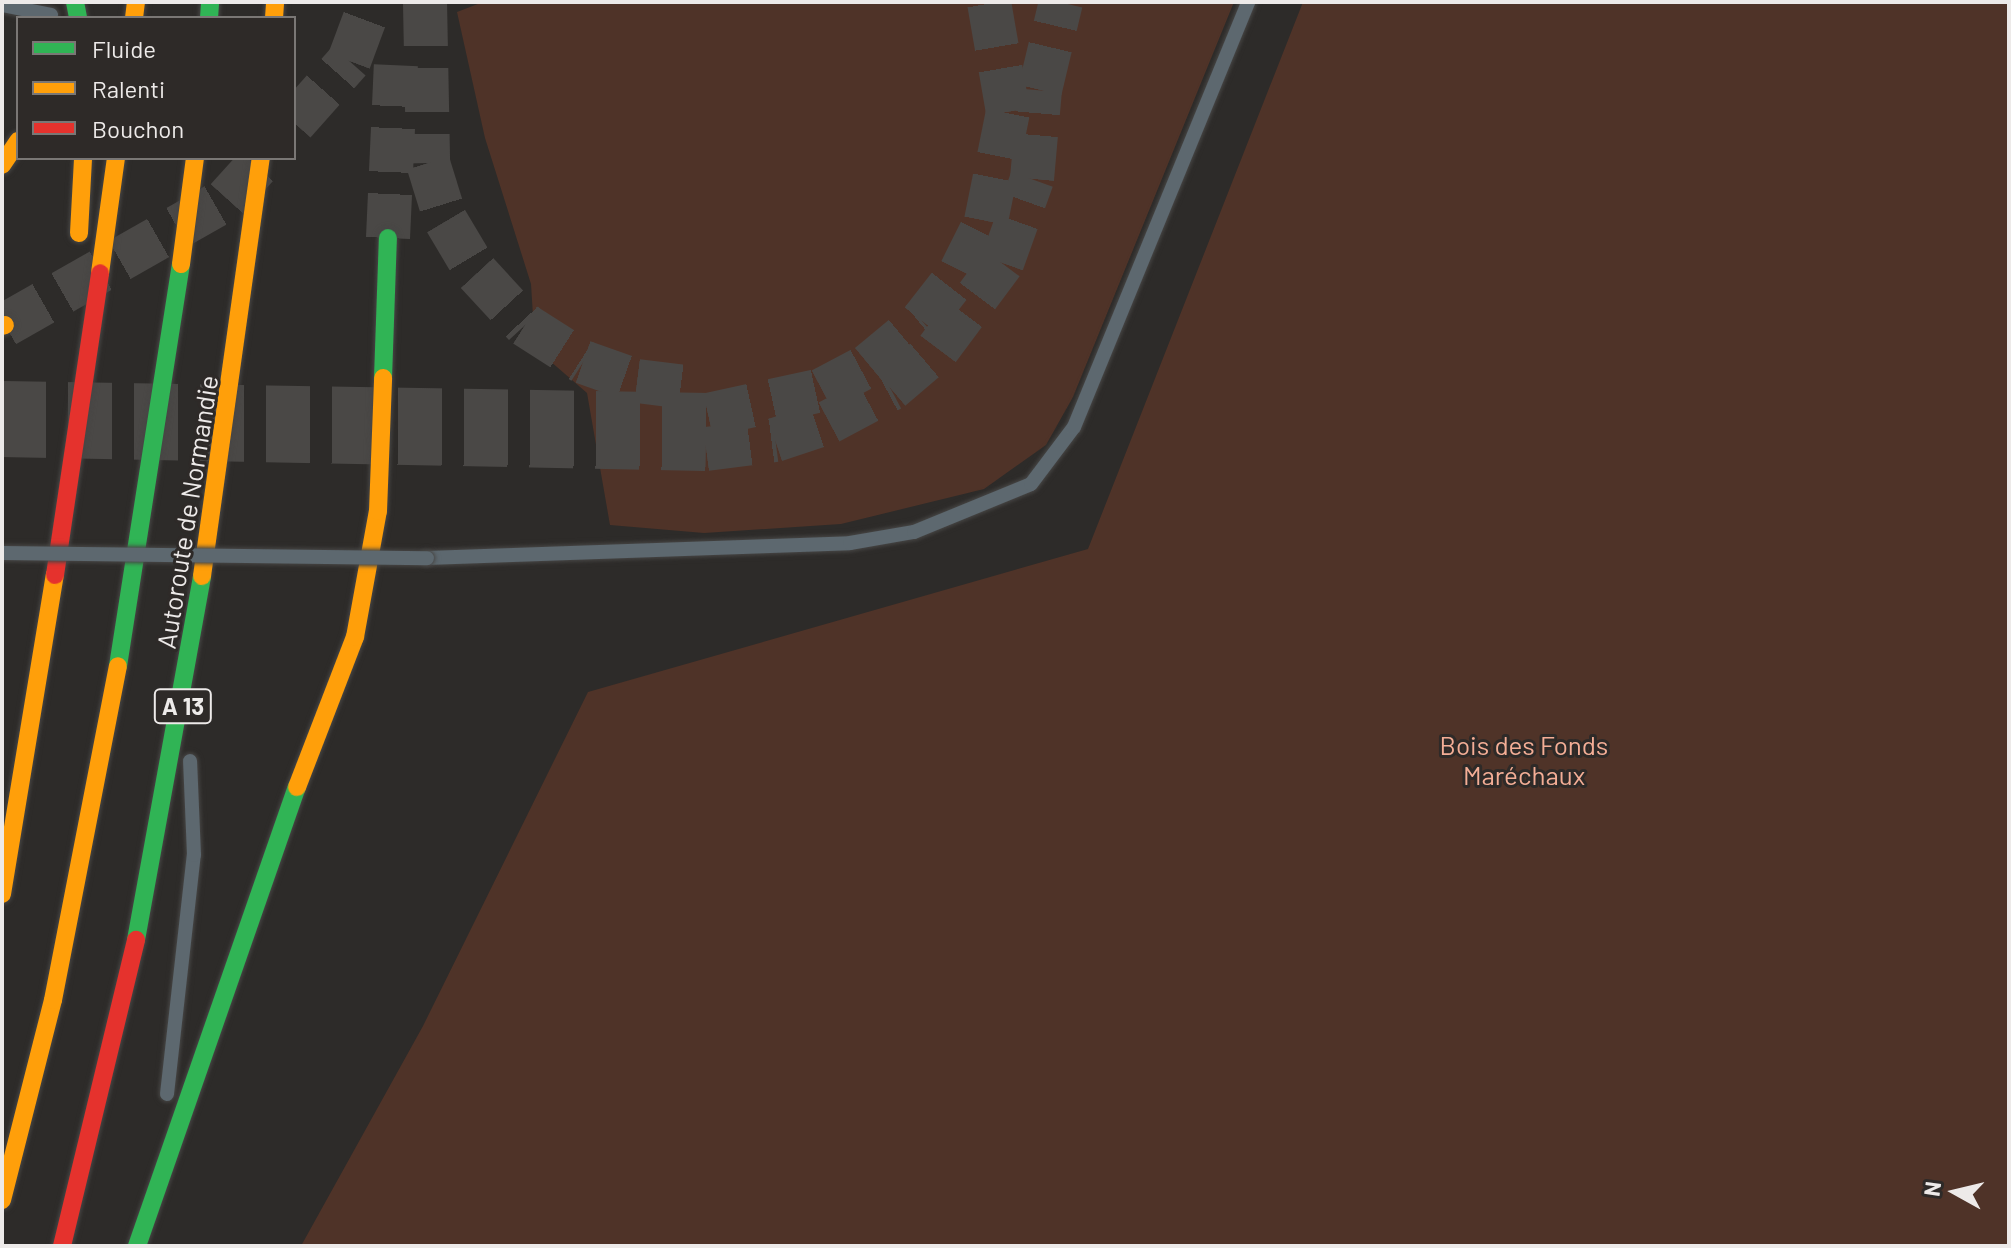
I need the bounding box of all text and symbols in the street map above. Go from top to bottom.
legend [16,16,296,160]
text: Fluide [92,34,156,63]
text: Ralenti [92,74,165,103]
text: Bouchon [92,114,184,143]
street label: Autoroute de Normandie [150,373,224,651]
road number: A 13 [153,686,213,726]
park label: Bois des Fonds Maréchaux [1440,729,1608,790]
north arrow [1915,1152,1995,1232]
text: N [1917,1180,1945,1198]

